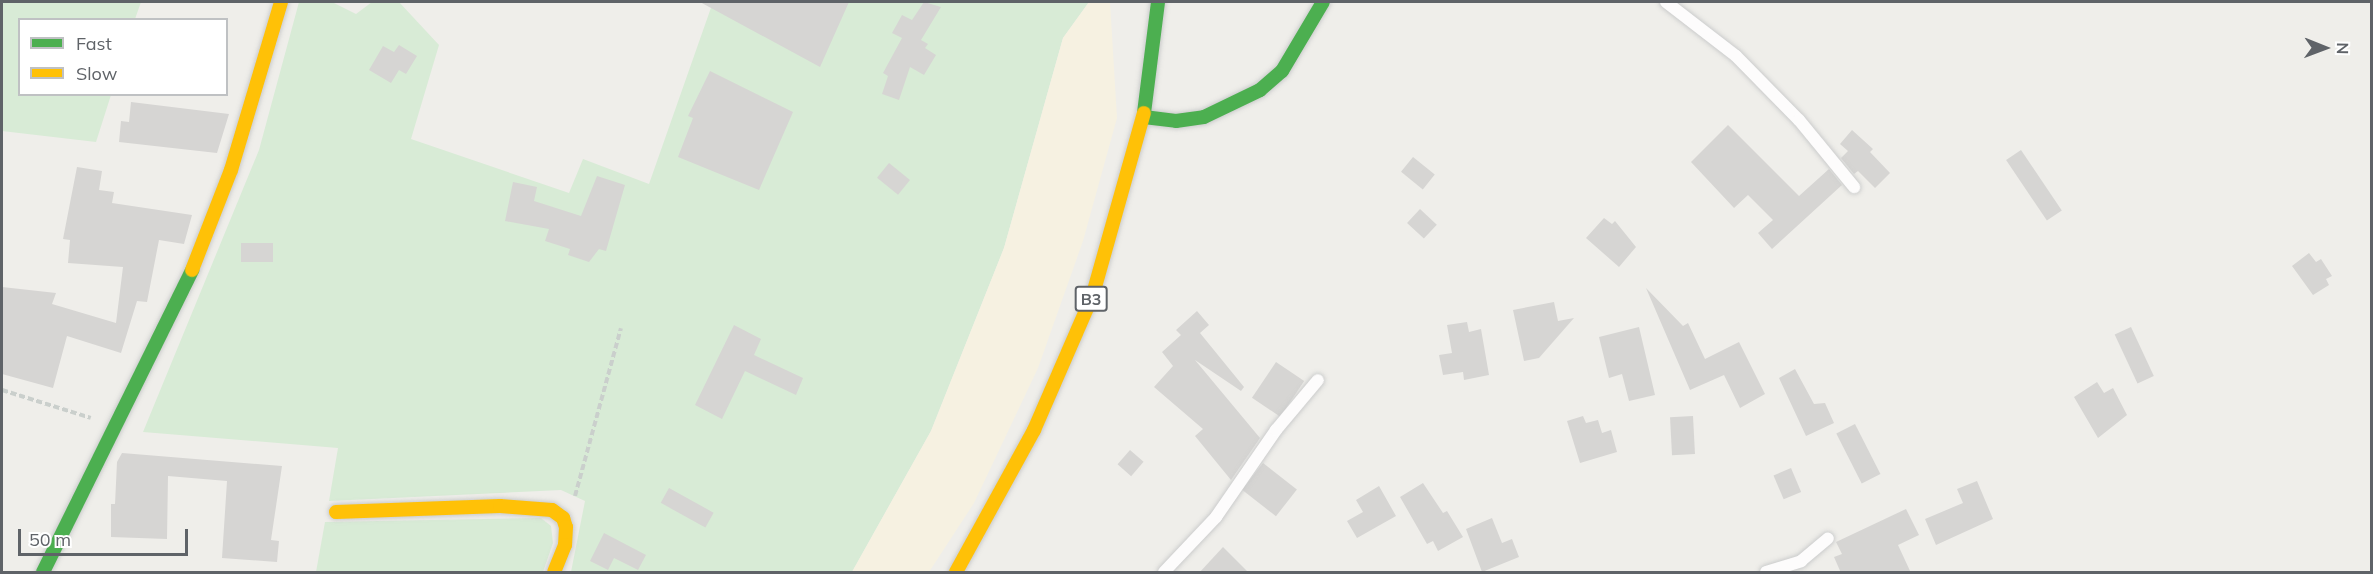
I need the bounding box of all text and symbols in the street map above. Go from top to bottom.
legend [18,18,228,96]
north arrow [2295,18,2355,78]
text: Fast [76,32,112,55]
text: N [2333,42,2353,55]
text: Slow [76,62,117,85]
road number: B3 [1074,286,1108,312]
scale bar [21,517,190,555]
text: 50 m [29,528,71,551]

